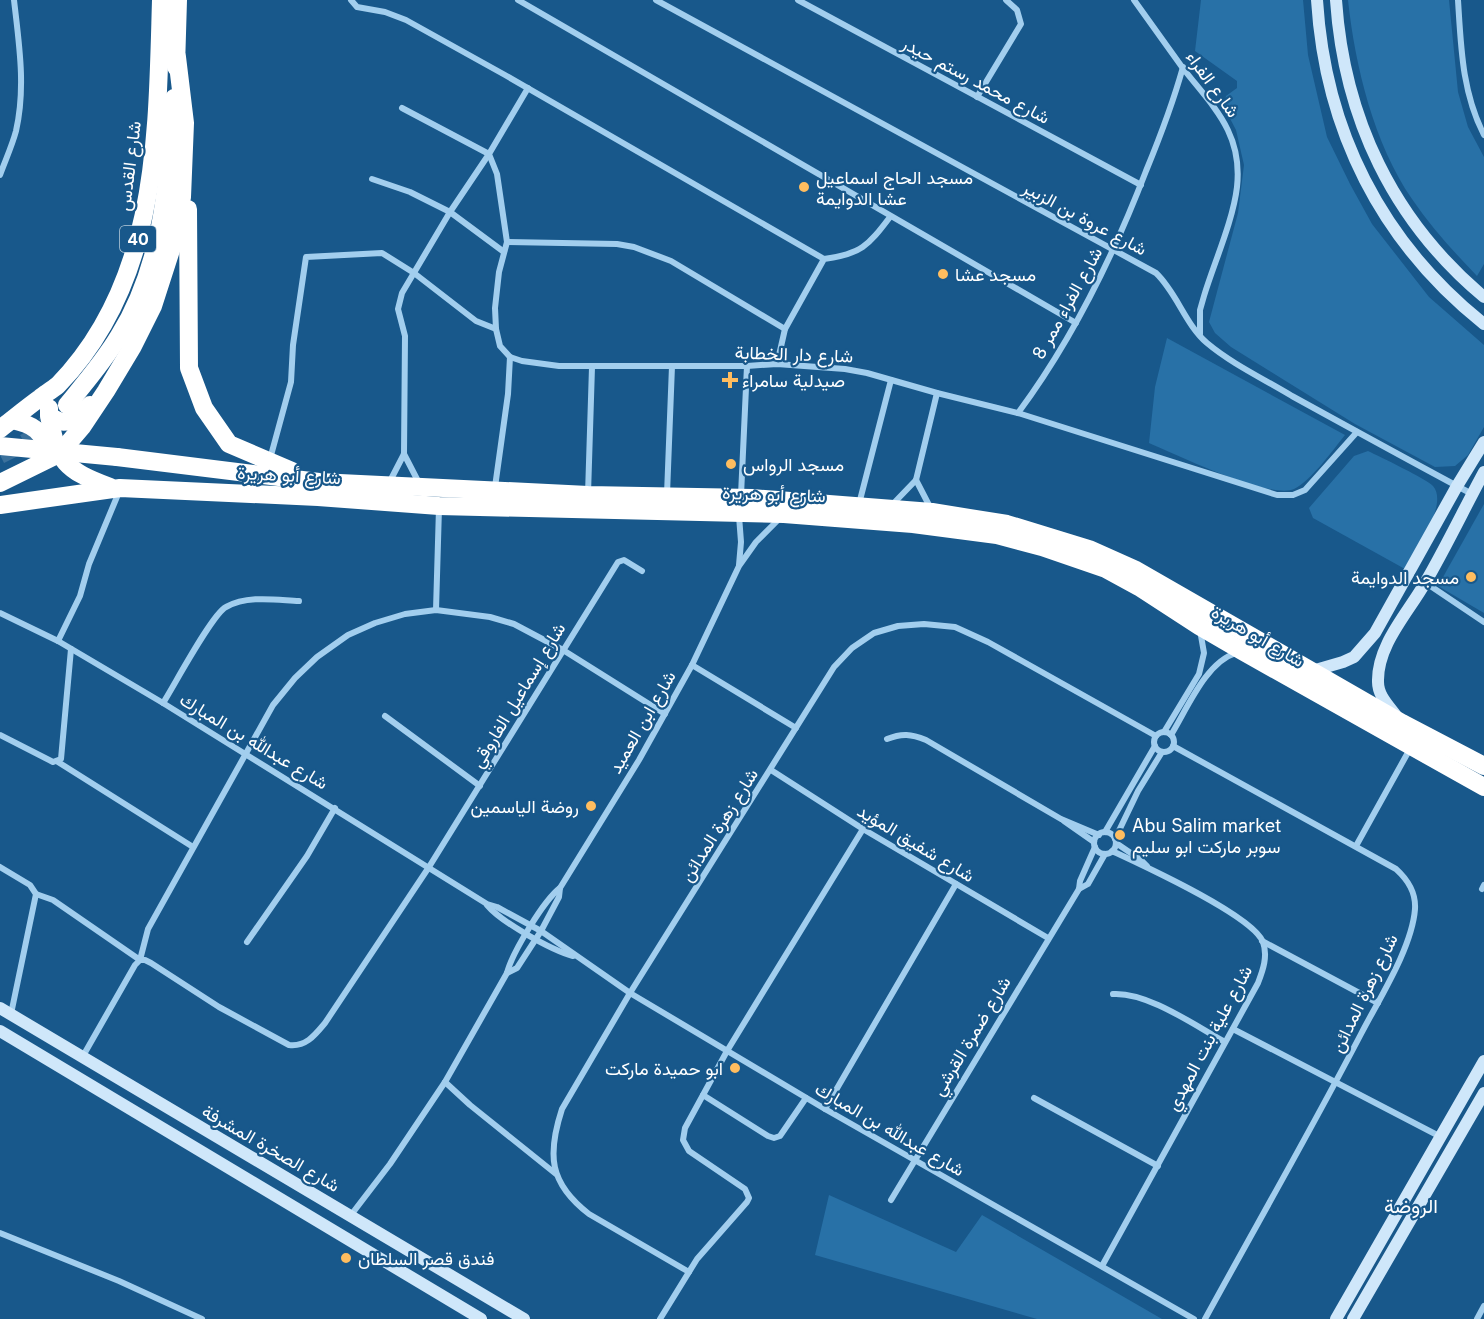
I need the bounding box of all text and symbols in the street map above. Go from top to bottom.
street label: شارع محمد رستم حيدر [897,32,1053,130]
street label: شارع الفراء [1180,47,1244,122]
street label: شارع القدس [113,120,147,212]
place label: مسجد الحاج اسماعيل عشا الدوايمة [816,167,973,210]
street label: شارع عروة بن الزبير [1018,176,1151,261]
marker: مسجد الحاج اسماعيل عشا الدوايمة [797,180,811,194]
road number: 40 [120,226,156,252]
street label: شارع الفراء ممر 8 [1028,243,1108,364]
place label: مسجد عشا [955,264,1036,285]
marker: مسجد عشا [936,267,950,281]
street label: شارع دار الخطابة [734,341,854,369]
place label: صيدلية سامراء [742,370,845,392]
marker: صيدلية سامراء [723,373,737,387]
place label: مسجد الرواس [743,454,844,476]
marker: مسجد الرواس [724,457,738,471]
street label: شارع أبو هريرة [237,462,341,490]
street label: شارع أبو هريرة [722,482,826,508]
place label: مسجد الدوايمة [1351,567,1459,589]
marker: مسجد الدوايمة [1464,570,1478,584]
street label: شارع أبو هريرة [1207,601,1308,673]
street label: شارع إسماعيل الفاروقي [466,619,574,774]
street label: شارع ابن العميد [604,667,682,778]
street label: شارع عبدالله بن المبارك [175,688,332,795]
street label: شارع زهرة المدائن [676,765,764,887]
place label: روضة الياسمين [470,796,579,818]
marker: روضة الياسمين [584,799,598,813]
street label: شارع شفيق المؤيد [853,800,978,888]
place label: Abu Salim market سوبر ماركت ابو سليم [1132,815,1281,859]
marker: Abu Salim market سوبر ماركت ابو سليم [1113,828,1127,842]
street label: شارع زهرة المدائن [1326,930,1404,1057]
street label: شارع علية بنت المهدي [1162,962,1261,1117]
street label: شارع ضمرة القرشي [927,973,1019,1102]
place label: ابو حميدة ماركت [605,1058,723,1080]
marker: ابو حميدة ماركت [728,1061,742,1075]
street label: شارع عبدالله بن المبارك [811,1078,968,1182]
street label: شارع الصخرة المشرفة [197,1100,344,1198]
district label: الروضة [1384,1194,1438,1219]
place label: فندق قصر السلطان [358,1248,494,1270]
marker: فندق قصر السلطان [339,1251,353,1265]

